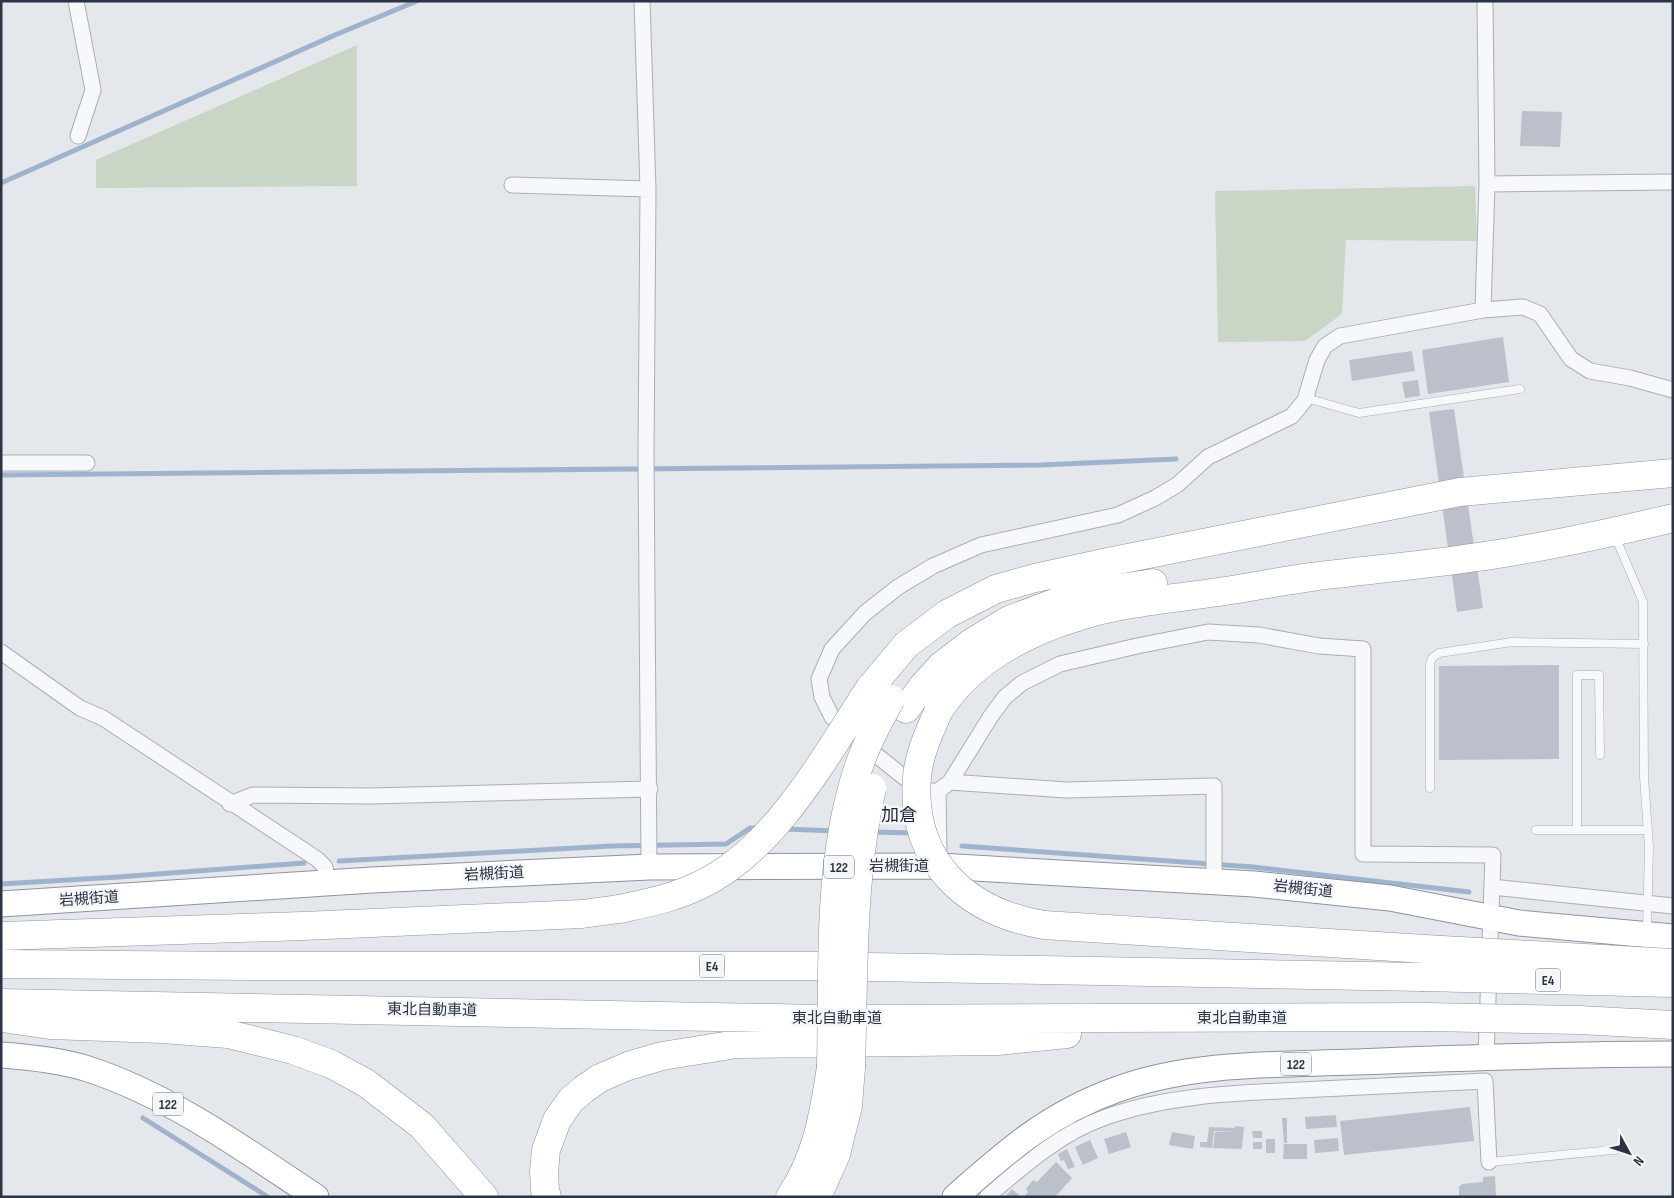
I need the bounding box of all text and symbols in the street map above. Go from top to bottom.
district label: 加倉 [881,805,917,826]
road number: 122 [824,856,854,879]
street label: 岩槻街道 [869,857,929,876]
street label: 岩槻街道 [464,863,524,885]
street label: 岩槻街道 [1272,876,1334,902]
street label: 岩槻街道 [58,887,120,911]
road number: E4 [700,954,724,978]
road number: E4 [1536,968,1560,992]
street label: 東北自動車道 [387,1000,477,1020]
street label: 東北自動車道 [792,1009,882,1028]
street label: 東北自動車道 [1197,1009,1287,1028]
road number: 122 [1281,1052,1311,1076]
road number: 122 [153,1092,183,1116]
north arrow [1604,1128,1654,1178]
text: N [1630,1153,1647,1169]

